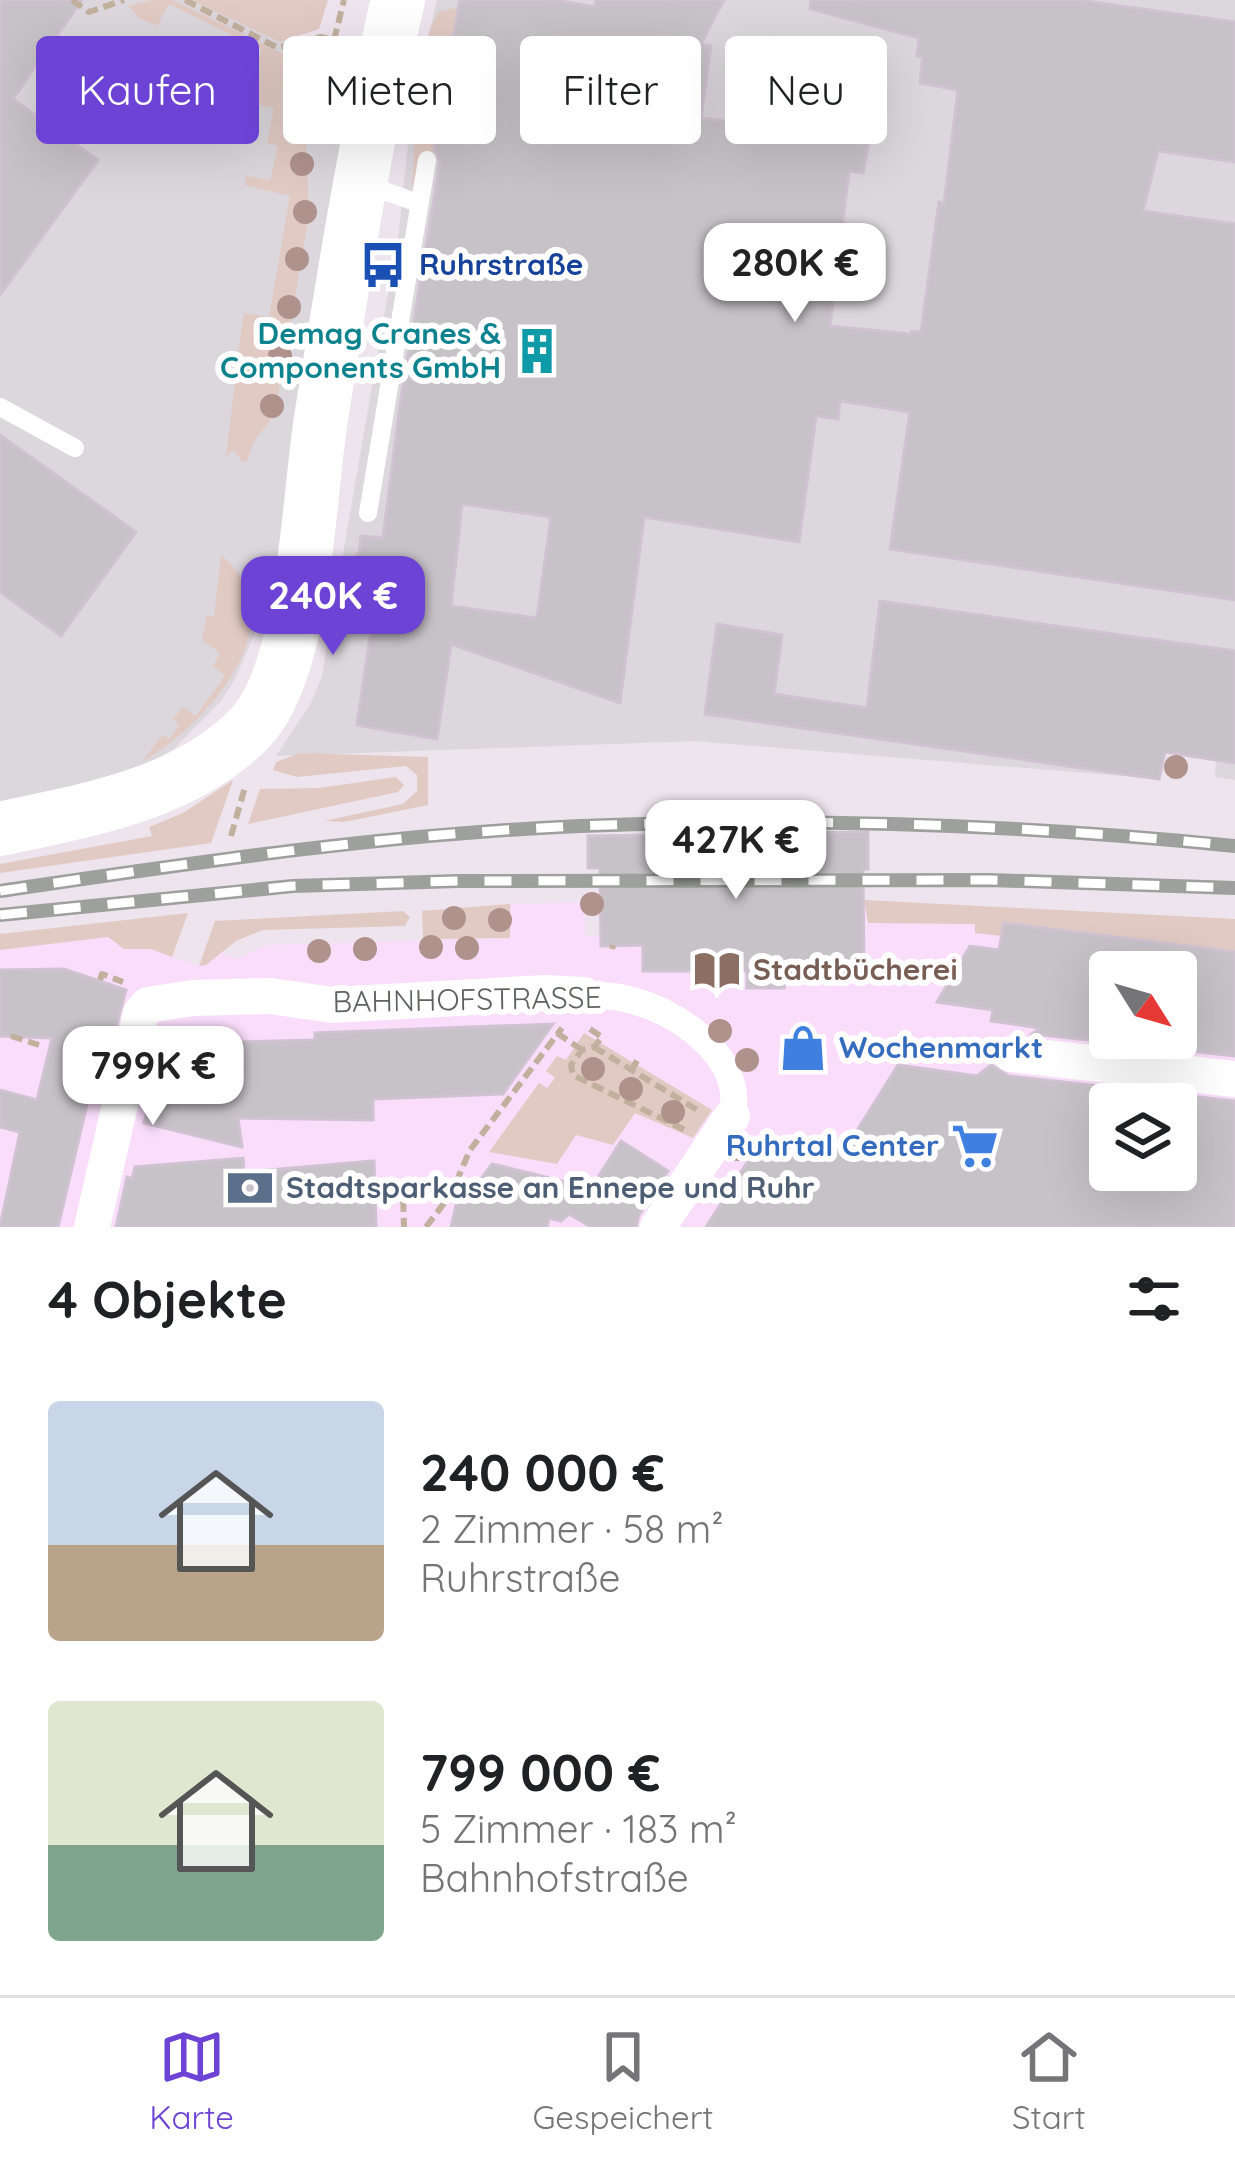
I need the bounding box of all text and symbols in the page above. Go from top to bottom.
chip: Kaufen [36,36,259,144]
chip: Mieten [283,36,496,144]
chip: Filter [520,36,701,144]
chip: Neu [725,36,887,144]
pin: 280K € [697,223,893,325]
text: 280K € [731,237,859,286]
bus stop icon: Ruhrstraße [358,240,408,290]
place label: Ruhrstraße [419,245,583,283]
place label: Demag Cranes & Components GmbH [220,314,501,386]
building icon: Demag Cranes & Components GmbH [512,326,562,376]
pin: 240K € [235,556,431,658]
text: 240K € [268,570,398,619]
pin: 427K € [638,800,834,902]
text: 427K € [672,814,800,863]
library icon: Stadtbücherei [692,945,742,995]
place label: Stadtbücherei [753,950,958,988]
north arrow [1089,951,1197,1059]
map controls [1089,951,1197,1191]
street label: BAHNHOFSTRASSE [332,978,602,1020]
shop icon: Wochenmarkt [778,1023,828,1073]
pin: 799K € [55,1026,251,1128]
place label: Wochenmarkt [839,1028,1043,1066]
text: 799K € [90,1040,216,1089]
button: layers [1089,1083,1197,1191]
supermarket icon: Ruhrtal Center [950,1121,1000,1171]
place label: Ruhrtal Center [726,1126,939,1164]
bank icon: Stadtsparkasse an Ennepe und Ruhr [225,1163,275,1213]
place label: Stadtsparkasse an Ennepe und Ruhr [286,1168,815,1206]
icon: filters [1121,1266,1187,1332]
text: 4 Objekte [48,1267,287,1331]
text: 240 000 € [420,1440,665,1504]
icon: home [144,1449,288,1593]
text: 2 Zimmer · 58 m² [420,1504,724,1553]
text: Ruhrstraße [420,1553,620,1602]
text: 799 000 € [420,1740,660,1804]
icon: home [144,1749,288,1893]
text: 5 Zimmer · 183 m² [420,1804,737,1853]
text: Bahnhofstraße [420,1853,689,1902]
tab: Karte [149,2024,234,2137]
tab: Gespeichert [532,2024,714,2137]
tab: Start [1012,2024,1086,2137]

